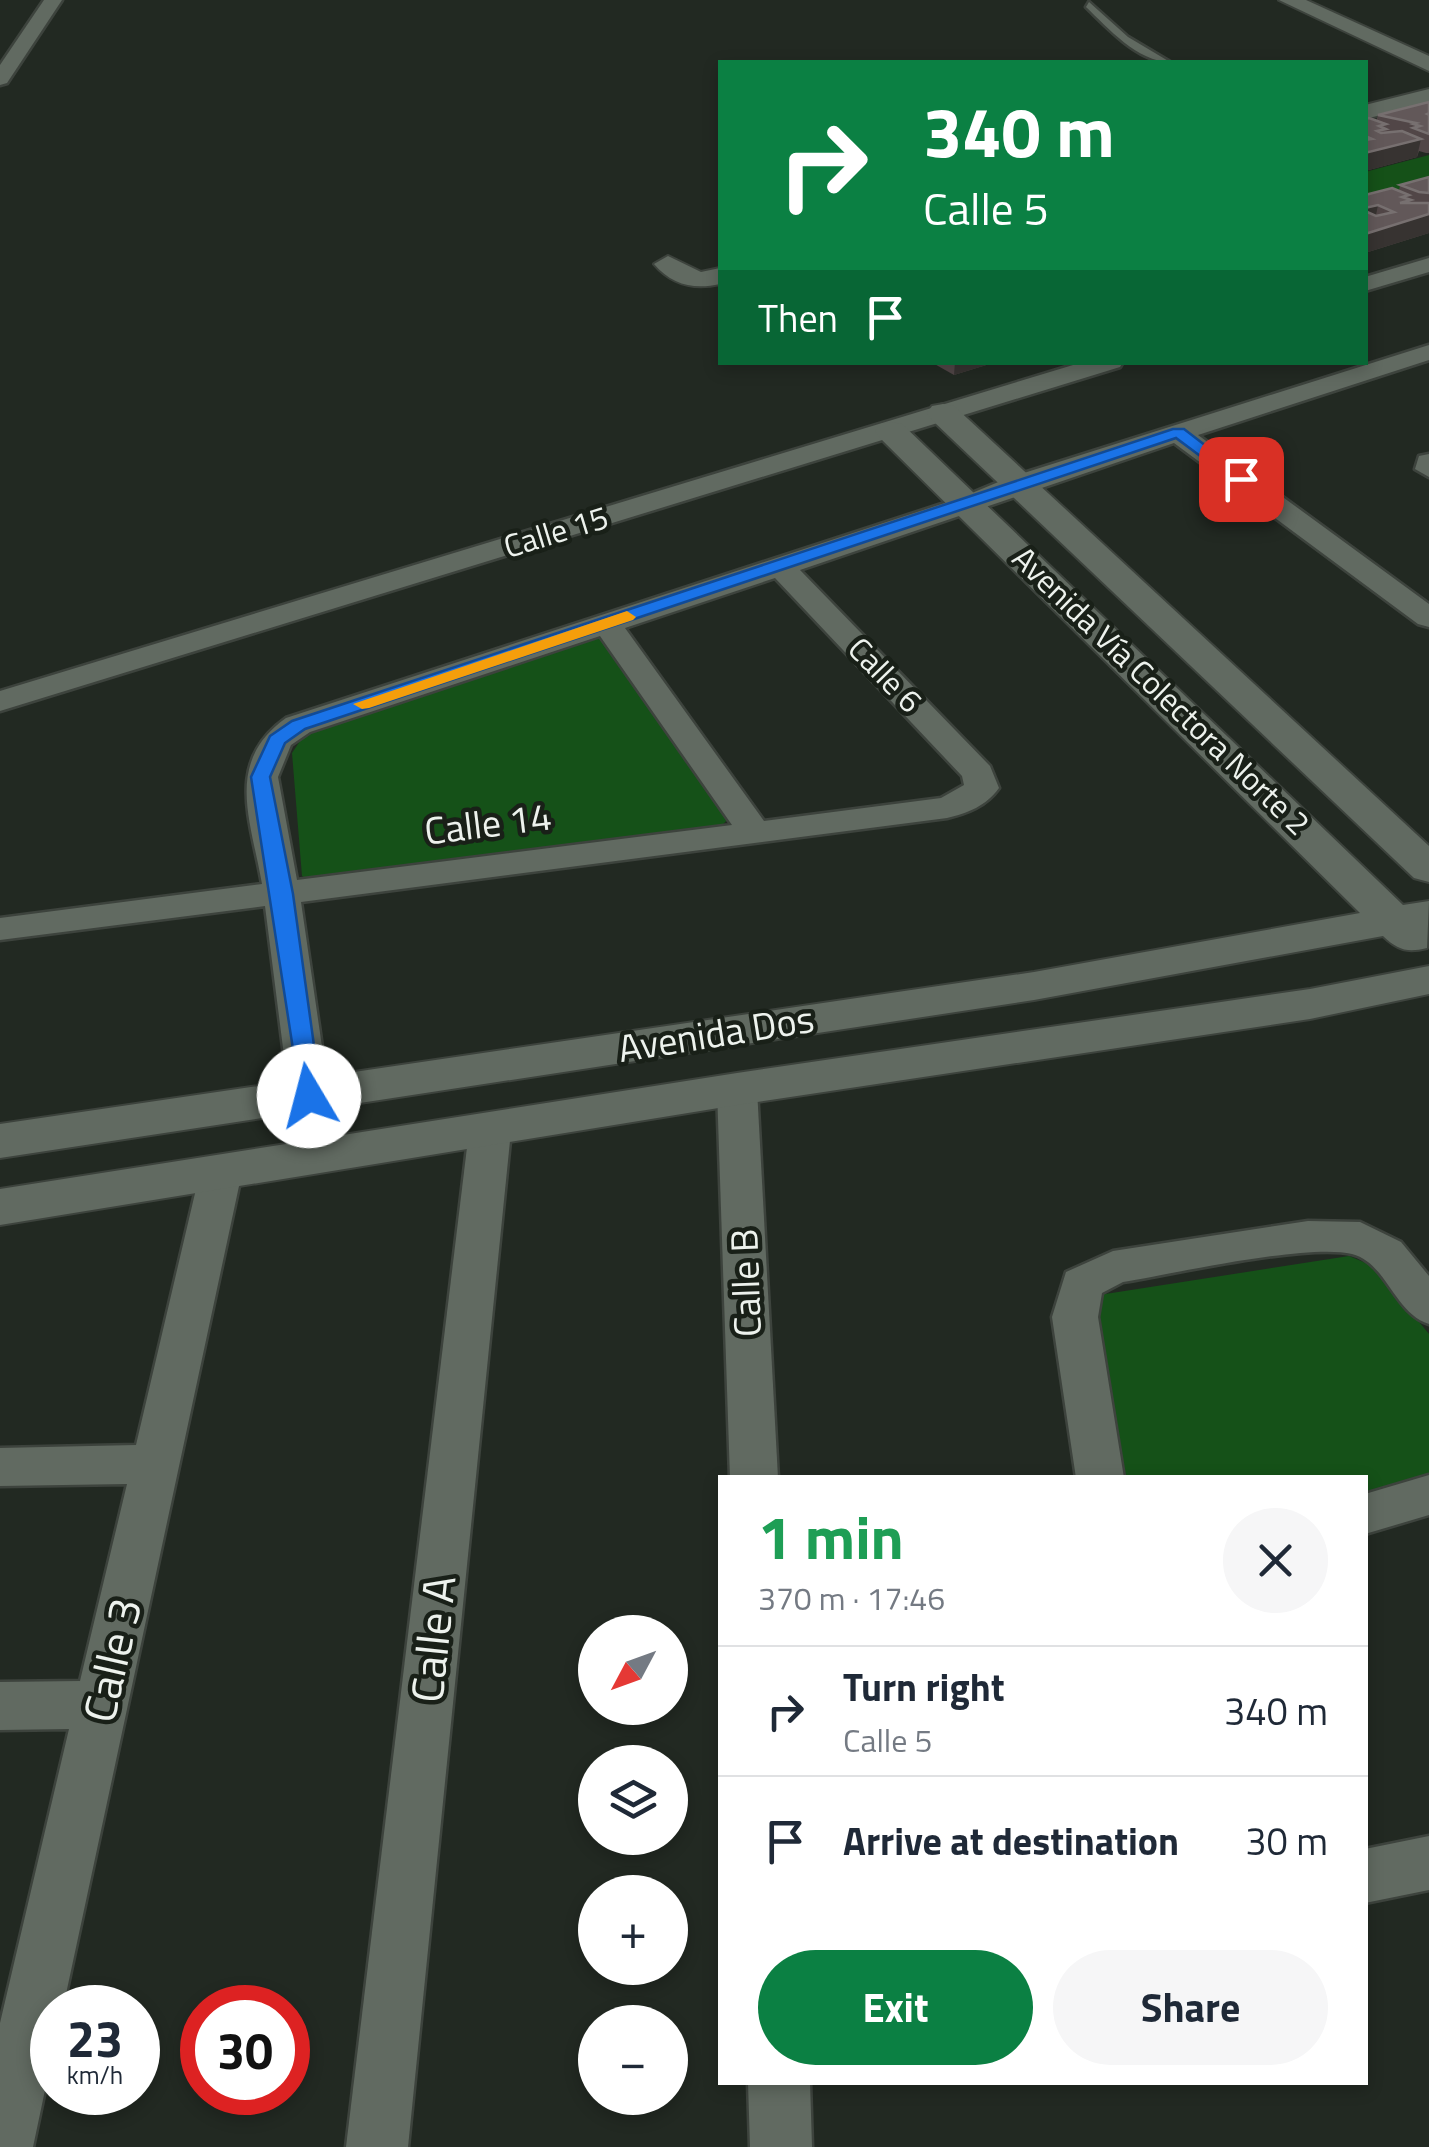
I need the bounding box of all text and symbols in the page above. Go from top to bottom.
text: 340 m [923,78,1115,184]
icon: right [758,100,888,230]
text: Calle 5 [923,174,1049,242]
text: Then [758,289,838,347]
icon: arrive [858,290,913,345]
pin [1199,437,1284,522]
icon: arrive [1214,452,1269,507]
street label: Calle 15 [497,492,614,570]
street label: Avenida Vía Colectora Norte 2 [1002,535,1322,846]
street label: Calle 6 [837,625,934,723]
street label: Calle 14 [421,786,555,860]
street label: Avenida Dos [614,989,818,1077]
position arrow [257,1044,361,1148]
street label: Calle B [714,1228,776,1338]
text: 1 min [758,1491,904,1582]
button: close [1223,1508,1328,1613]
street label: Calle A [392,1572,472,1706]
text: 370 m · 17:46 [758,1574,945,1622]
street label: Calle 3 [64,1591,158,1729]
north arrow [578,1615,688,1725]
map controls [578,1615,688,2115]
text: Turn right [843,1658,1005,1716]
text: 340 m [1224,1682,1328,1740]
icon: right [758,1684,813,1739]
text: Calle 5 [843,1716,932,1764]
button: layers [578,1745,688,1855]
text: Arrive at destination [843,1812,1179,1870]
text: 30 m [1245,1812,1328,1870]
icon: arrive [758,1814,813,1869]
button: + [578,1875,688,1985]
button: Exit [758,1950,1033,2065]
button: Share [1053,1950,1328,2065]
speed limit sign: 30 [180,1985,310,2115]
text: 23 [67,2000,123,2076]
button: − [578,2005,688,2115]
text: km/h [67,2056,123,2094]

